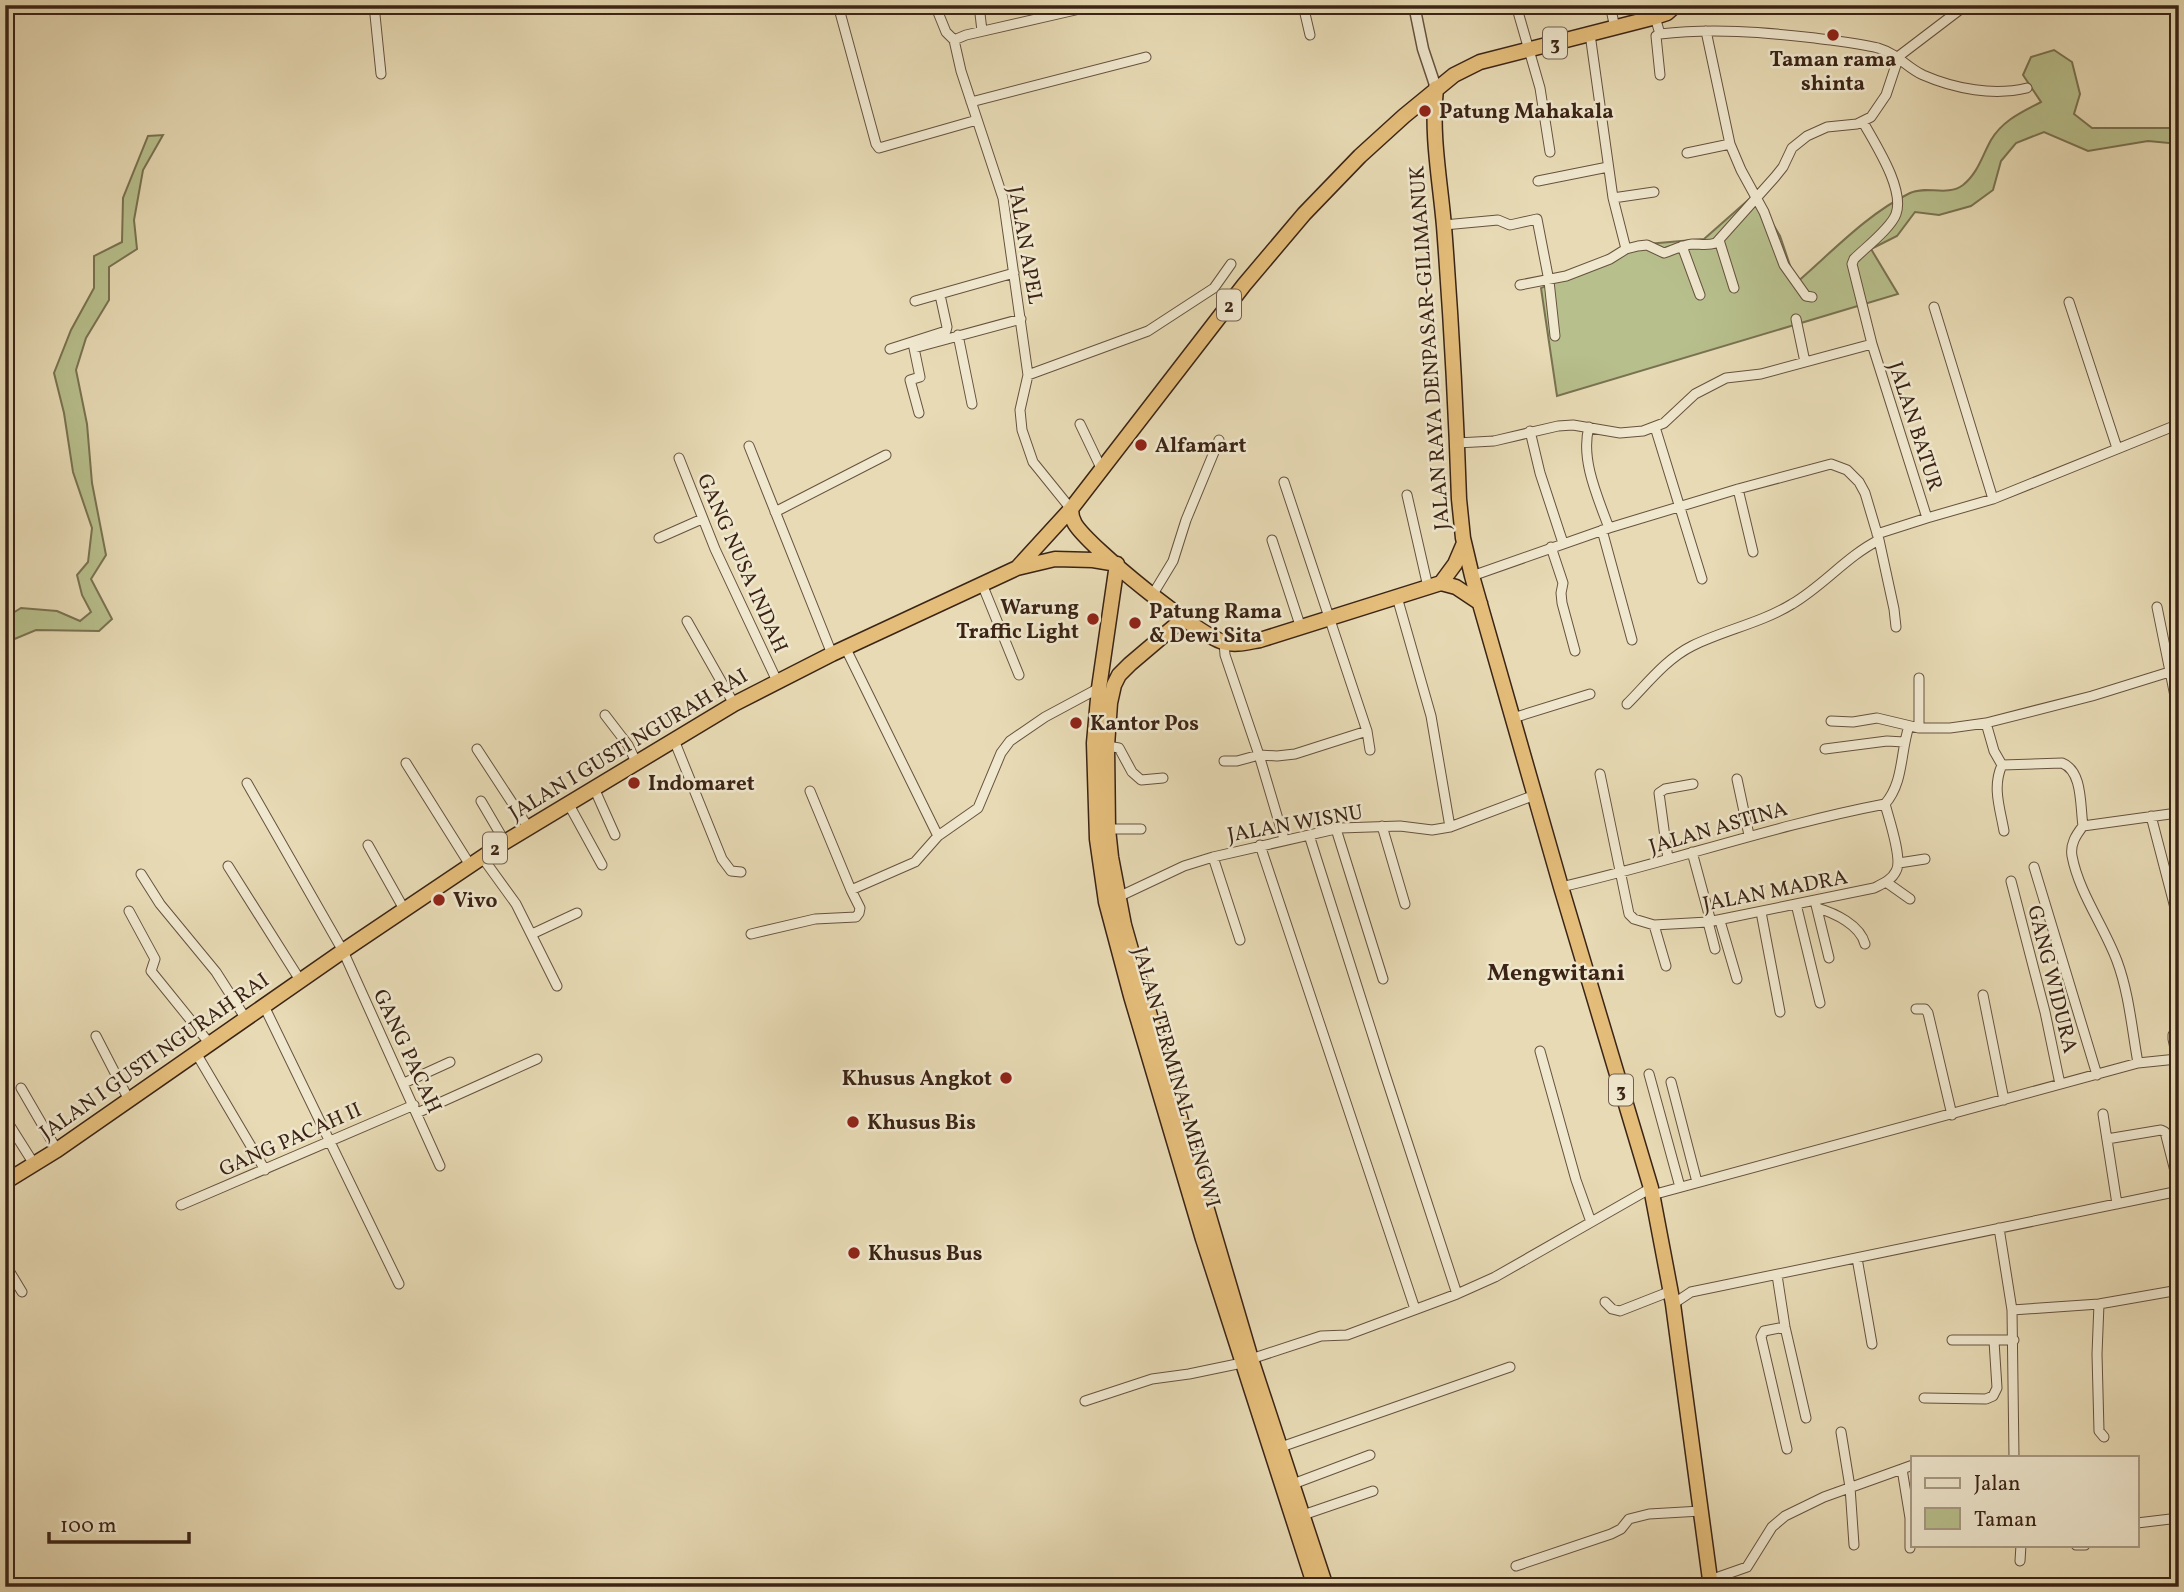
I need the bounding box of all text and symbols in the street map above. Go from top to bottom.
marker: Taman rama shinta [1825,27,1841,43]
road number: 3 [1543,28,1567,58]
place label: Taman rama shinta [1770,46,1896,99]
place label: Patung Mahakala [1439,98,1614,127]
marker: Patung Mahakala [1417,103,1433,119]
street label: JALAN RAYA DENPASAR-GILIMANUK [1403,165,1458,531]
street label: JALAN APEL [1000,184,1049,307]
road number: 2 [1217,290,1241,320]
street label: JALAN BATUR [1880,358,1949,495]
place label: Alfamart [1155,432,1247,461]
marker: Alfamart [1133,437,1149,453]
street label: GANG NUSA INDAH [689,469,794,658]
place label: Warung Traffic Light [956,594,1079,647]
place label: Patung Rama & Dewi Sita [1149,598,1282,651]
marker: Warung Traffic Light [1085,611,1101,627]
marker: Patung Rama & Dewi Sita [1127,615,1143,631]
street label: JALAN I GUSTI NGURAH RAI [504,662,754,828]
place label: Kantor Pos [1090,710,1199,739]
marker: Kantor Pos [1068,715,1084,731]
place label: Indomaret [648,770,755,799]
marker: Indomaret [626,775,642,791]
street label: JALAN ASTINA [1646,795,1791,862]
street label: JALAN WISNU [1225,798,1365,851]
road number: 2 [483,832,507,863]
street label: JALAN MADRA [1700,863,1850,920]
place label: Vivo [453,887,498,916]
marker: Vivo [431,892,447,908]
street label: GANG WIDURA [2019,903,2084,1056]
street label: JALAN TERMINAL MENGWI [1124,944,1227,1211]
district label: Mengwitani [1487,957,1625,991]
street label: JALAN I GUSTI NGURAH RAI [34,967,275,1148]
street label: GANG PACAH [365,985,448,1119]
place label: Khusus Angkot [842,1065,992,1094]
marker: Khusus Angkot [998,1070,1014,1086]
road number: 3 [1609,1074,1633,1106]
street label: GANG PACAH II [215,1096,366,1185]
place label: Khusus Bis [867,1109,976,1138]
marker: Khusus Bis [845,1114,861,1130]
place label: Khusus Bus [868,1240,982,1269]
marker: Khusus Bus [846,1245,862,1261]
legend [1911,1456,2138,1546]
text: Jalan [1974,1470,2021,1499]
scale bar [49,1501,189,1545]
text: Taman [1974,1506,2037,1535]
text: 100 m [60,1512,117,1541]

